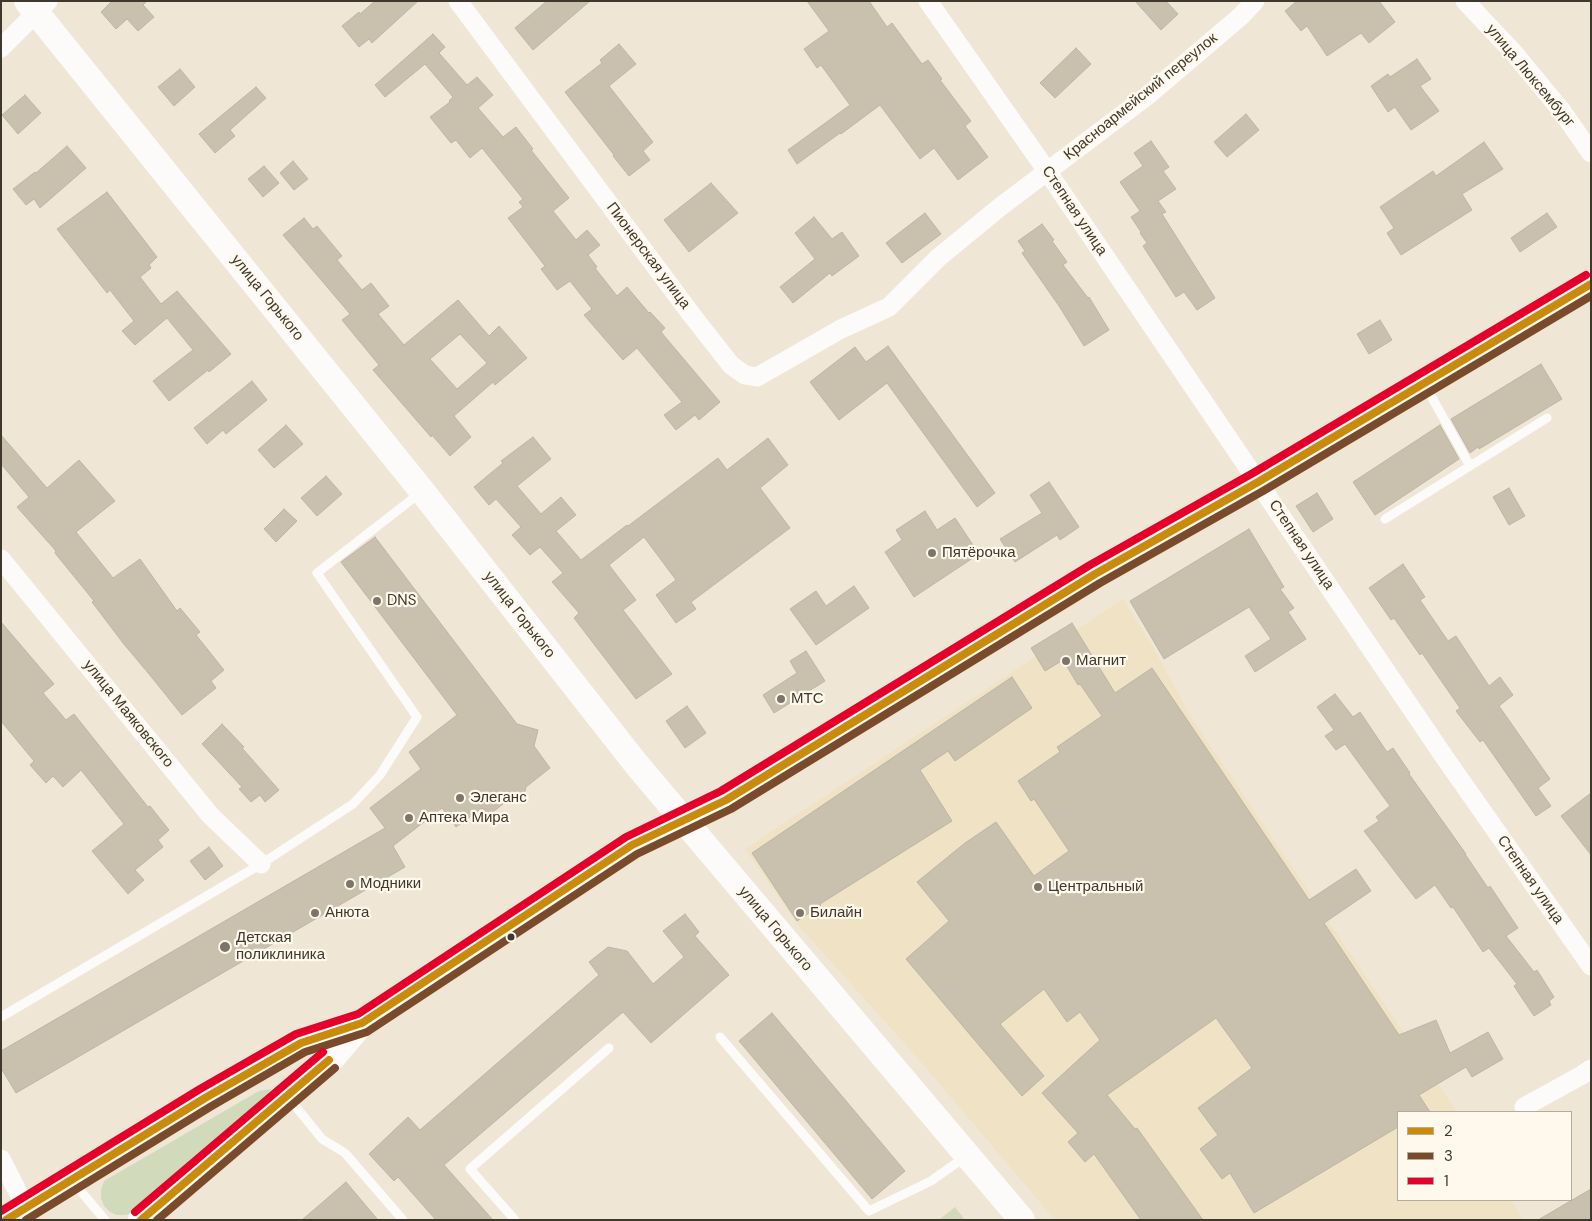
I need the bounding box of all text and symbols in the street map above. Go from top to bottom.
street label: улица Люксембург [1482,21,1578,131]
street label: Красноармейский переулок [1061,30,1221,164]
street label: Степная улица [1037,163,1111,259]
street label: Пионерская улица [602,199,694,313]
street label: улица Горького [227,251,307,345]
street label: Степная улица [1264,497,1338,593]
place label: Пятёрочка [942,544,1016,562]
marker: Пятёрочка [926,547,938,559]
street label: улица Горького [479,568,559,662]
place label: DNS [387,592,416,610]
marker: DNS [371,595,383,607]
place label: Магнит [1076,652,1126,670]
marker: Магнит [1060,655,1072,667]
street label: улица Маяковского [79,657,177,771]
place label: МТС [791,690,823,708]
marker: МТС [775,693,787,705]
place label: Элеганс [470,789,527,807]
marker: Элеганс [454,792,466,804]
place label: Аптека Мира [419,809,509,827]
marker: Аптека Мира [403,812,415,824]
street label: Степная улица [1493,832,1567,928]
place label: Модники [360,875,421,893]
marker: Модники [344,878,356,890]
place label: Центральный [1048,878,1143,896]
marker: Центральный [1032,881,1044,893]
street label: улица Горького [734,883,816,975]
place label: Анюта [325,904,369,922]
place label: Билайн [810,904,862,922]
marker: Анюта [309,907,321,919]
marker: Билайн [794,907,806,919]
place label: Детская поликлиника [236,929,325,964]
unlabelled marker [506,932,516,942]
marker: Детская поликлиника [218,940,232,954]
legend [1397,1111,1572,1201]
text: 2 [1444,1121,1453,1141]
text: 3 [1444,1146,1453,1166]
text: 1 [1444,1171,1449,1191]

